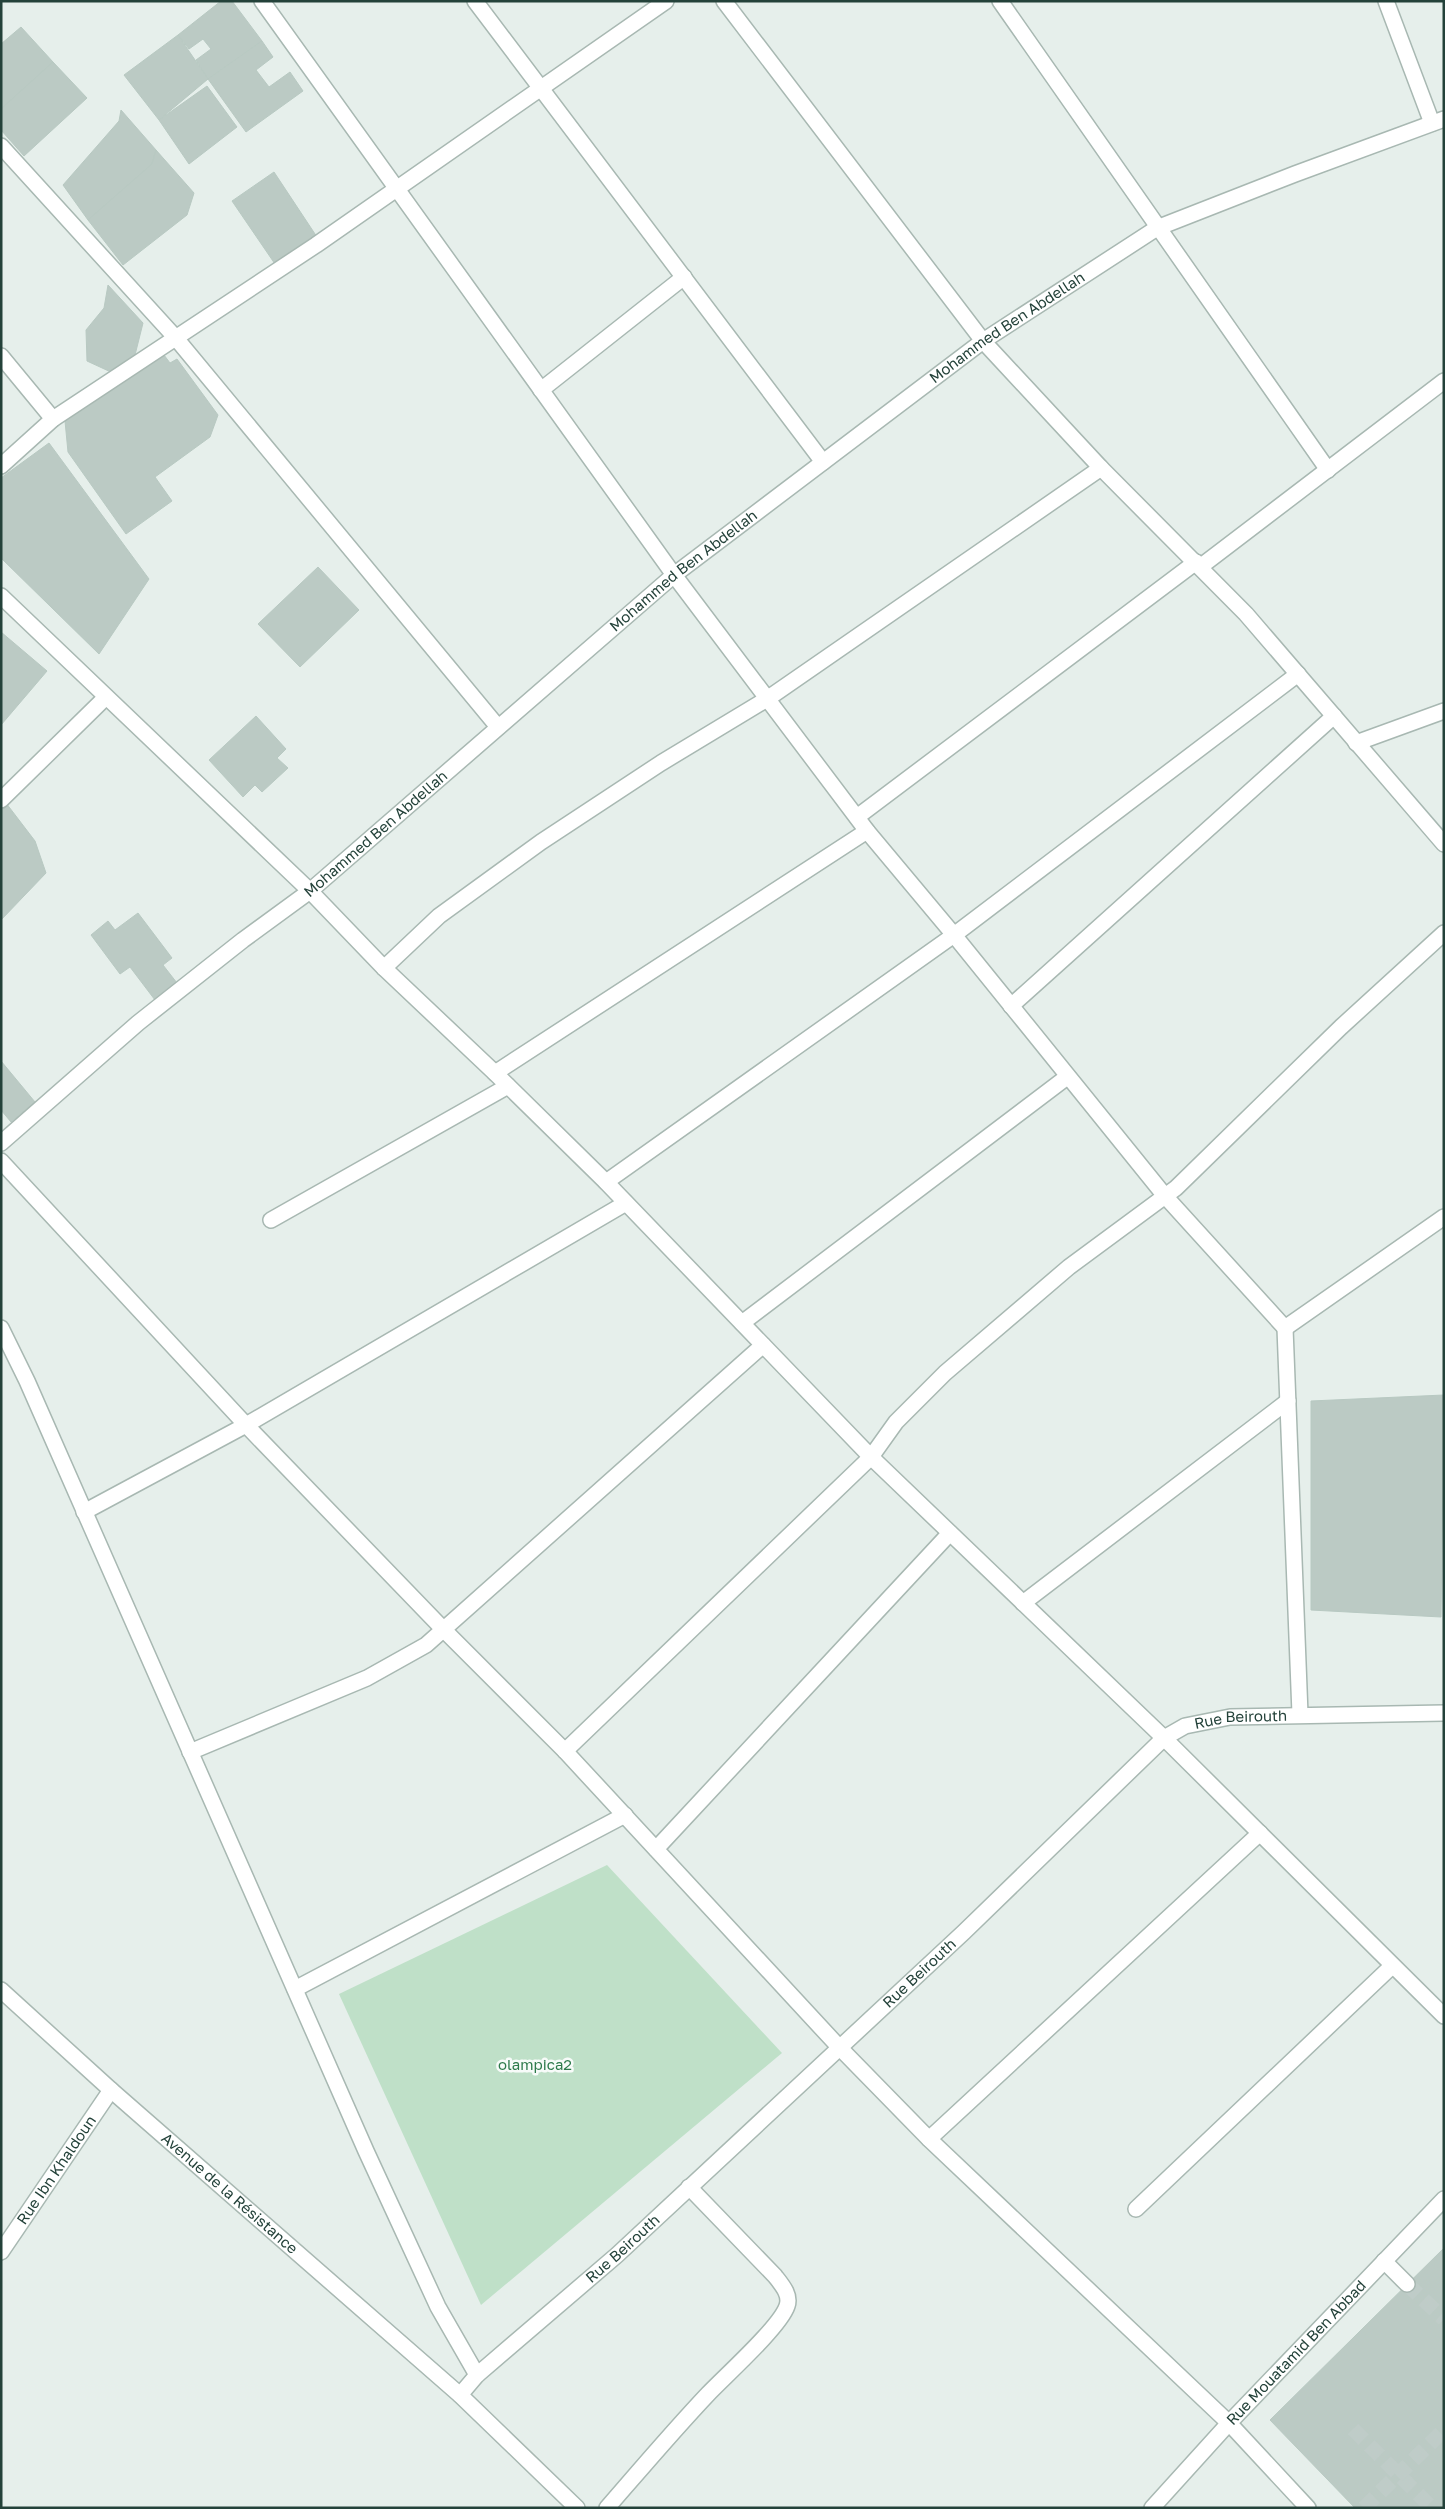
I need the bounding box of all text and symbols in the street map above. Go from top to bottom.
street label: Mohammed Ben Abdellah [925,268,1088,386]
street label: Mohammed Ben Abdellah [605,505,760,635]
street label: Mohammed Ben Abdellah [300,766,451,900]
street label: Rue Beirouth [1193,1706,1287,1732]
street label: Rue Beirouth [879,1934,959,2011]
park label: olampica2 [498,2055,572,2073]
street label: Rue Ibn Khaldoun [12,2112,99,2227]
street label: Avenue de la Résistance [158,2128,302,2257]
street label: Rue Beirouth [581,2210,663,2286]
street label: Rue Mouatamid Ben Abbad [1222,2276,1369,2428]

